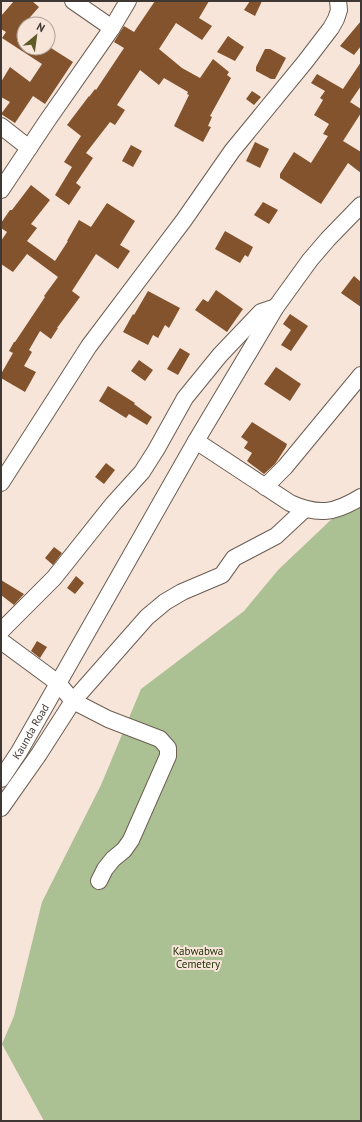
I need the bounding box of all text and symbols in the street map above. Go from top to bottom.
north arrow [16,16,56,56]
text: N [34,19,47,35]
street label: Kaunda Road [9,701,52,762]
park label: Kabwabwa Cemetery [173,944,223,971]

